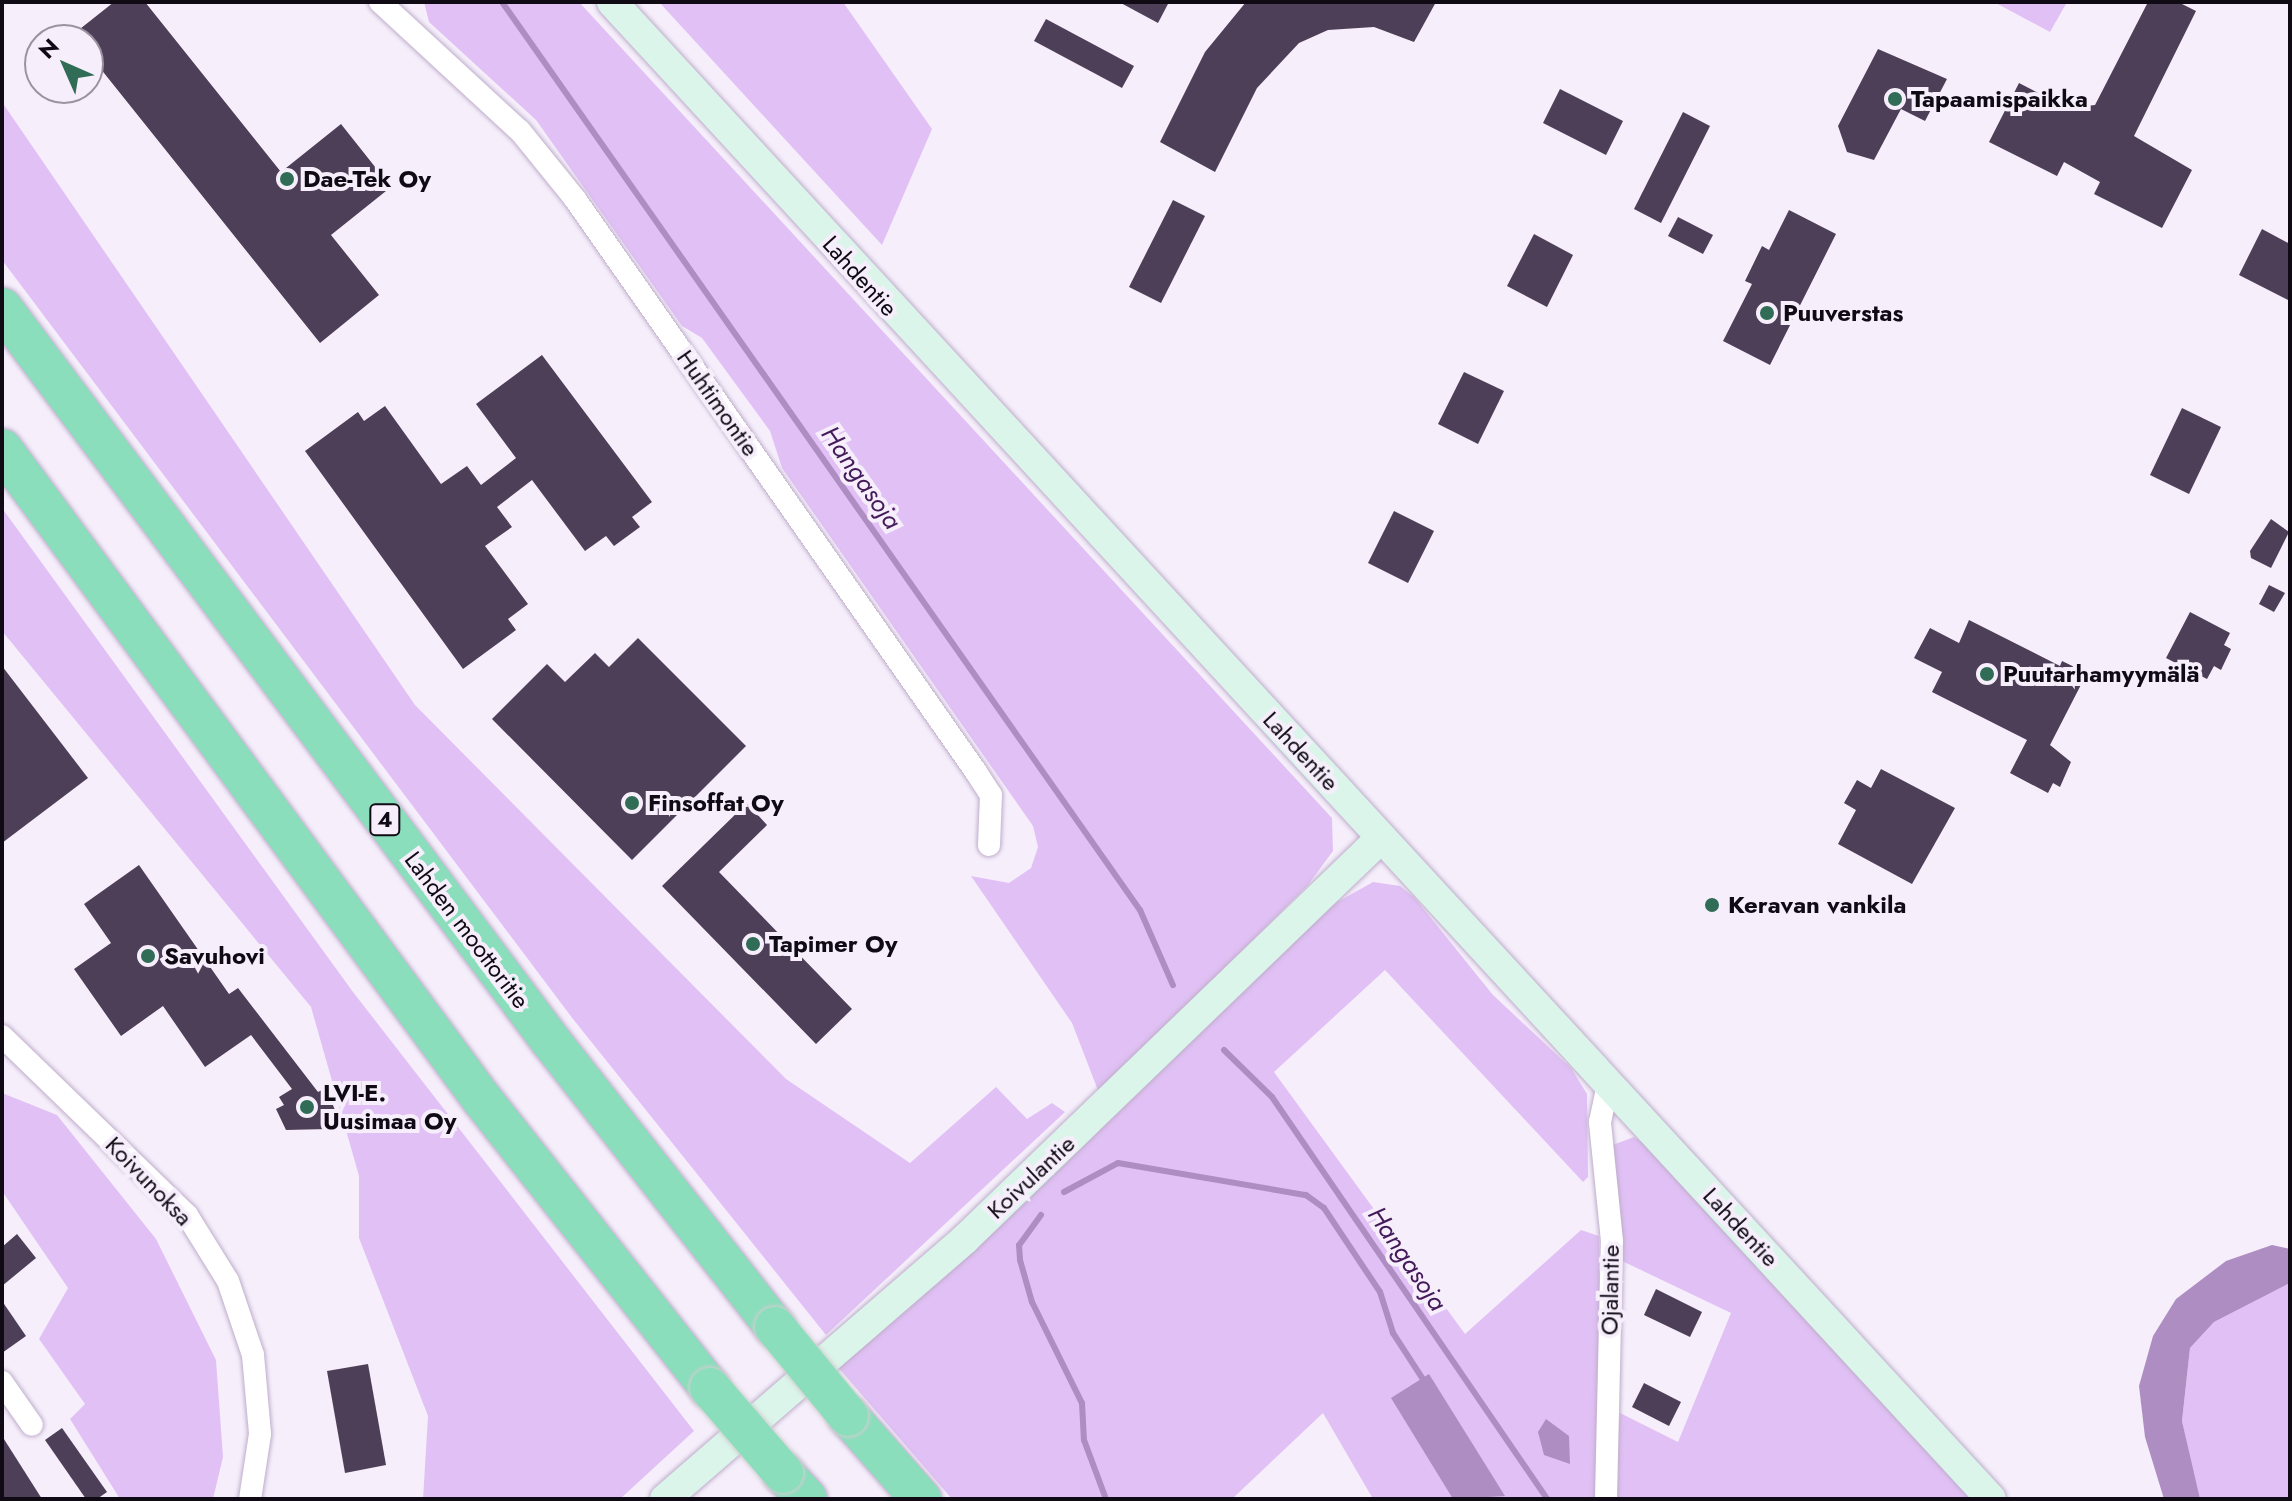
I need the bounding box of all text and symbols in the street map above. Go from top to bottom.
north arrow [24,24,104,104]
text: N [31,31,66,66]
place label: Tapaamispaikka [1911,85,2088,113]
marker: Tapaamispaikka [1886,90,1904,108]
place label: Dae-Tek Oy [303,165,431,193]
marker: Dae-Tek Oy [278,170,296,188]
street label: Lahdentie [817,230,903,322]
place label: Puuverstas [1783,299,1903,327]
marker: Puuverstas [1758,304,1776,322]
street label: Huhtimontie [671,344,765,462]
water label: Hangasoja [814,420,908,536]
place label: Puutarhamyymälä [2003,660,2200,688]
marker: Puutarhamyymälä [1978,665,1996,683]
street label: Lahdentie [1257,705,1345,797]
place label: Finsoffat Oy [648,789,784,817]
marker: Finsoffat Oy [623,794,641,812]
road number: 4 [369,802,401,838]
street label: Lahden moottoritie [399,846,535,1014]
place label: Keravan vankila [1728,891,1906,919]
marker: Keravan vankila [1703,896,1721,914]
place label: Tapimer Oy [769,930,897,958]
marker: Tapimer Oy [744,935,762,953]
place label: Savuhovi [164,942,265,970]
marker: Savuhovi [139,947,157,965]
place label: LVI-E. Uusimaa Oy [323,1079,457,1135]
marker: LVI-E. Uusimaa Oy [298,1098,316,1116]
street label: Koivulantie [981,1129,1081,1225]
street label: Koivunoksa [99,1130,199,1232]
street label: Lahdentie [1697,1181,1785,1273]
water label: Hangasoja [1361,1201,1453,1317]
street label: Ojalantie [1595,1244,1625,1336]

